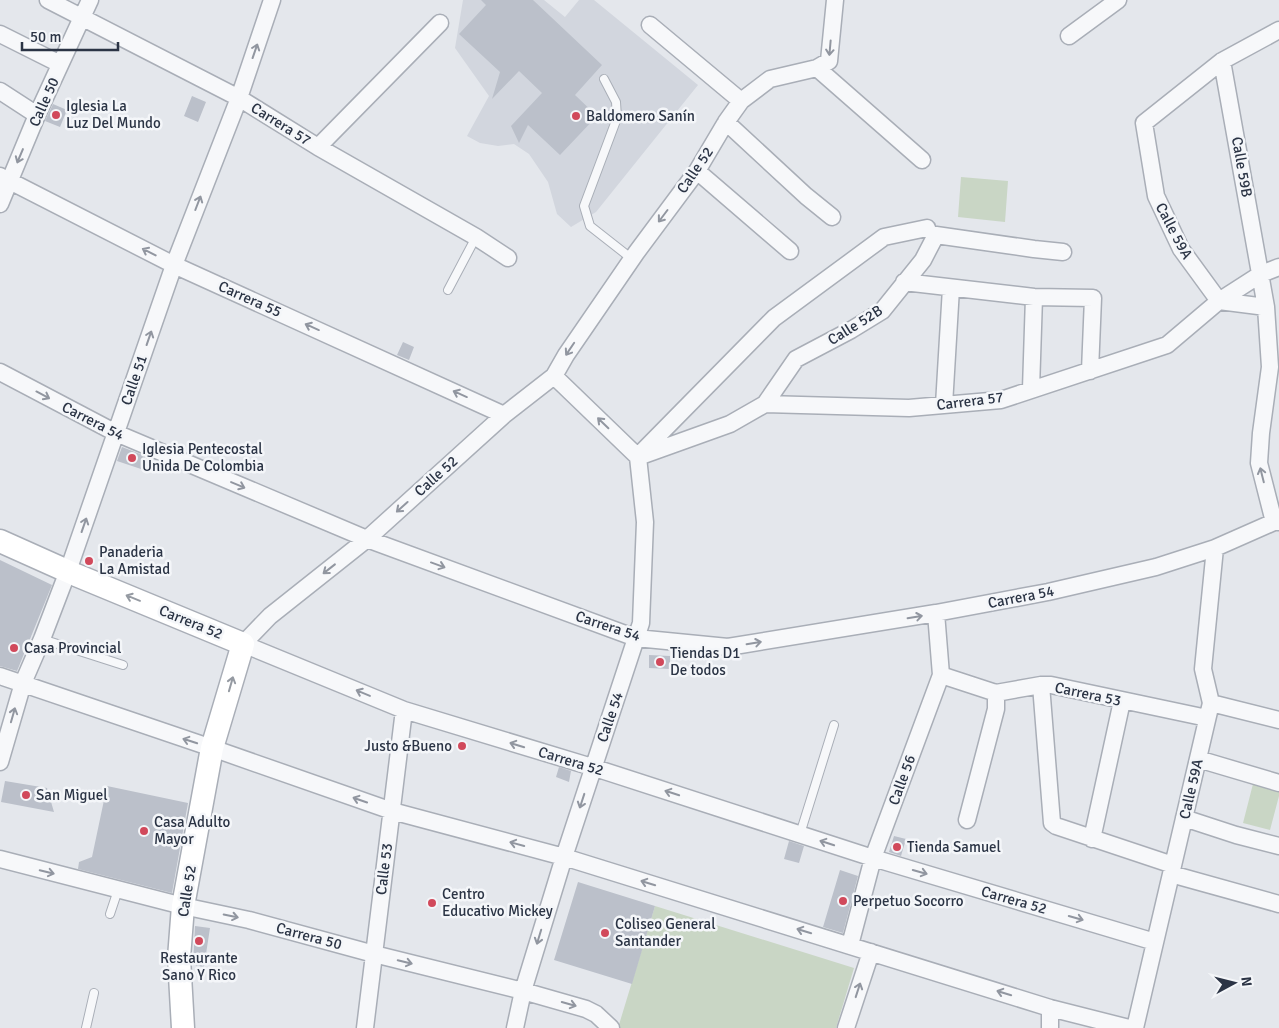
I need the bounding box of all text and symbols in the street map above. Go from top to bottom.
scale bar [22,20,119,52]
text: 50 m [30,28,61,46]
one-way arrow [825,40,835,56]
one-way arrow [251,43,260,59]
street label: Calle 50 [25,75,63,129]
place label: Iglesia La Luz Del Mundo [66,97,161,132]
street label: Carrera 57 [248,99,314,149]
place label: Baldomero Sanín [586,107,695,125]
marker: Iglesia La Luz Del Mundo [50,109,62,121]
marker: Baldomero Sanín [570,110,582,122]
street label: Calle 59B [1228,135,1256,199]
street label: Calle 52 [673,143,717,197]
one-way arrow [15,148,24,163]
one-way arrow [194,196,203,211]
street label: Calle 59A [1152,200,1196,262]
one-way arrow [658,209,669,222]
one-way arrow [141,247,156,257]
street label: Carrera 55 [216,277,284,321]
street label: Calle 52B [824,301,886,349]
one-way arrow [305,322,320,332]
one-way arrow [144,330,154,346]
one-way arrow [565,342,575,356]
street label: Calle 51 [117,352,151,408]
street label: Carrera 57 [935,388,1005,414]
one-way arrow [453,389,468,399]
one-way arrow [35,391,50,400]
street label: Carrera 54 [59,398,127,444]
one-way arrow [597,417,609,429]
place label: Iglesia Pentecostal Unida De Colombia [142,440,264,475]
marker: Iglesia Pentecostal Unida De Colombia [126,452,138,464]
street label: Calle 52 [411,452,461,500]
one-way arrow [1257,467,1266,483]
one-way arrow [230,480,245,490]
one-way arrow [396,502,409,513]
one-way arrow [79,517,89,533]
place label: Panaderia La Amistad [99,543,170,578]
marker: Panaderia La Amistad [83,555,95,567]
one-way arrow [429,561,445,570]
one-way arrow [323,564,336,575]
street label: Carrera 54 [986,582,1056,612]
one-way arrow [126,593,141,603]
street label: Carrera 52 [156,601,226,643]
street label: Carrera 54 [573,607,643,645]
one-way arrow [906,611,922,621]
one-way arrow [746,637,762,647]
place label: Casa Provincial [24,639,121,657]
marker: Casa Provincial [8,642,20,654]
place label: Tiendas D1 De todos [670,644,740,679]
marker: Tiendas D1 De todos [654,656,666,668]
one-way arrow [226,677,236,693]
street label: Carrera 53 [1053,678,1123,710]
one-way arrow [356,688,371,698]
street label: Calle 54 [593,689,627,745]
one-way arrow [9,708,19,724]
one-way arrow [182,736,198,746]
place label: Justo &Bueno [364,737,452,755]
one-way arrow [509,739,525,749]
marker: Justo &Bueno [456,740,468,752]
street label: Carrera 52 [536,743,606,779]
street label: Calle 56 [885,752,919,808]
street label: Calle 59A [1175,757,1207,821]
place label: San Miguel [36,786,108,804]
one-way arrow [665,788,680,797]
marker: San Miguel [20,789,32,801]
one-way arrow [576,792,586,808]
one-way arrow [353,795,369,804]
place label: Casa Adulto Mayor [154,813,231,848]
marker: Casa Adulto Mayor [138,825,150,837]
one-way arrow [819,838,835,848]
place label: Tienda Samuel [907,838,1001,856]
one-way arrow [509,839,525,849]
marker: Tienda Samuel [891,841,903,853]
street label: Calle 53 [372,842,396,896]
street label: Calle 52 [174,864,200,918]
one-way arrow [39,867,55,877]
one-way arrow [911,868,927,878]
one-way arrow [641,878,657,888]
street label: Carrera 52 [979,882,1049,918]
place label: Centro Educativo Mickey [442,885,553,920]
place label: Perpetuo Socorro [853,892,964,910]
marker: Perpetuo Socorro [837,895,849,907]
marker: Centro Educativo Mickey [426,897,438,909]
one-way arrow [222,912,238,921]
one-way arrow [1067,914,1083,924]
place label: Coliseo General Santander [615,915,716,950]
street label: Carrera 50 [274,919,344,953]
one-way arrow [796,925,812,935]
marker: Coliseo General Santander [599,927,611,939]
one-way arrow [534,929,543,944]
marker: Restaurante Sano Y Rico [193,935,205,947]
place label: Restaurante Sano Y Rico [160,949,238,984]
one-way arrow [396,957,412,967]
north arrow [1209,958,1259,1008]
text: N [1237,976,1255,987]
one-way arrow [854,982,864,998]
one-way arrow [996,988,1012,998]
one-way arrow [561,1000,577,1010]

